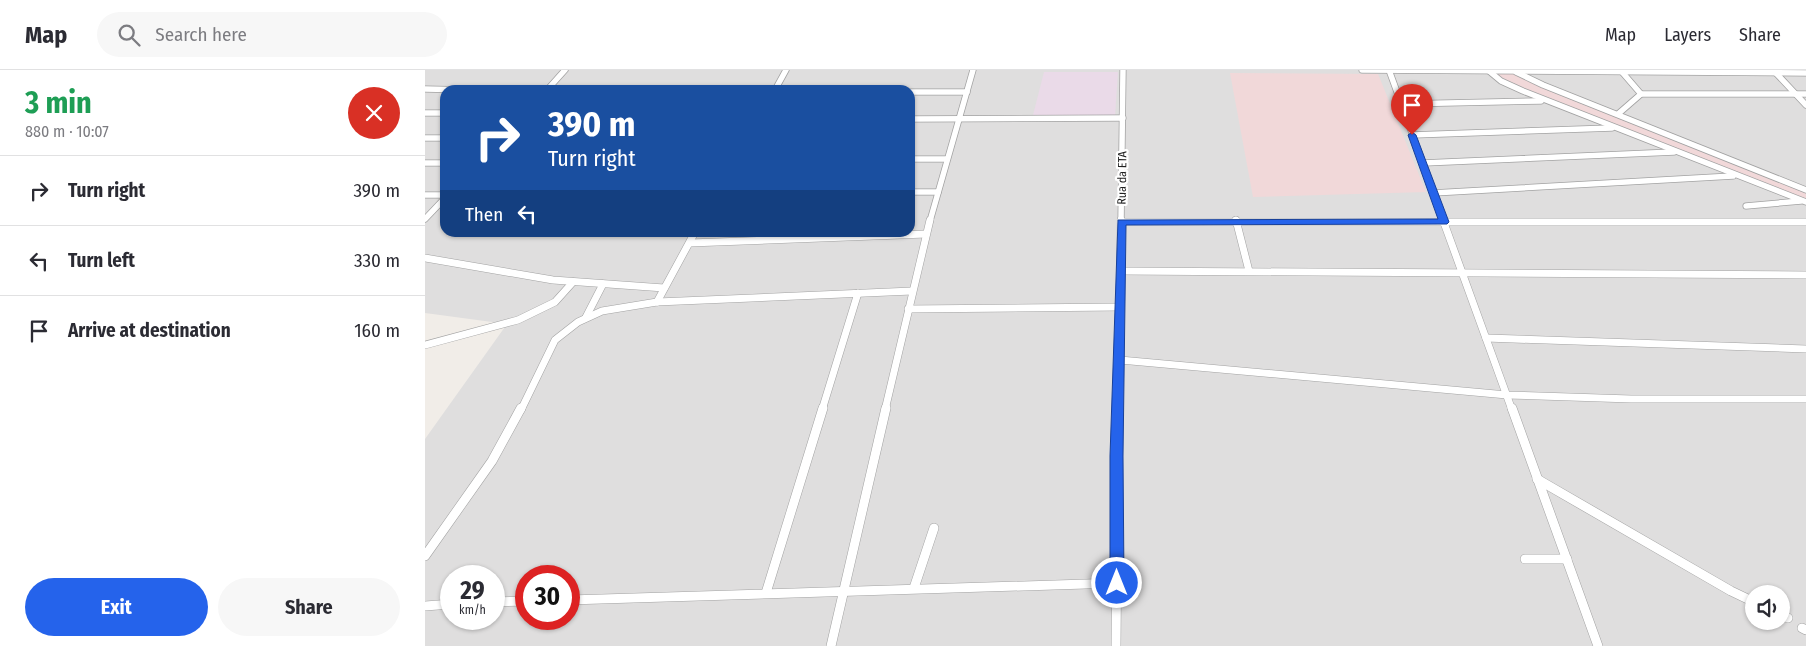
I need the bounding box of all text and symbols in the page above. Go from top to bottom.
search box [97,12,447,57]
text: Map [25,21,67,49]
icon: search [115,21,143,49]
text: Search here [155,23,247,46]
text: Map [1605,24,1636,46]
text: Layers [1664,24,1711,46]
text: Share [1739,24,1781,46]
pin [1391,84,1433,135]
text: 3 min [25,85,92,121]
button: close [348,87,400,139]
icon: arrive [1398,91,1426,119]
text: 390 m [548,103,635,145]
icon: right [465,105,530,170]
text: 880 m · 10:07 [25,122,109,141]
text: Turn right [548,145,636,172]
street label: Rua da ETA [1115,150,1129,205]
icon: right [25,177,53,205]
text: Turn right [68,179,145,202]
text: 390 m [353,179,400,202]
icon: left [513,200,541,228]
text: Then [465,203,503,226]
icon: left [25,247,53,275]
text: Turn left [68,249,135,272]
text: 330 m [354,249,400,272]
icon: arrive [25,317,53,345]
text: Arrive at destination [68,319,231,342]
text: 160 m [354,319,400,342]
position arrow [1090,556,1142,608]
speed limit sign: 30 [515,565,580,630]
text: 29 [460,576,485,606]
button: Exit [25,578,208,636]
button: Share [218,578,400,636]
map controls [1745,585,1790,630]
button: sound [1745,585,1790,630]
text: km/h [459,603,486,617]

